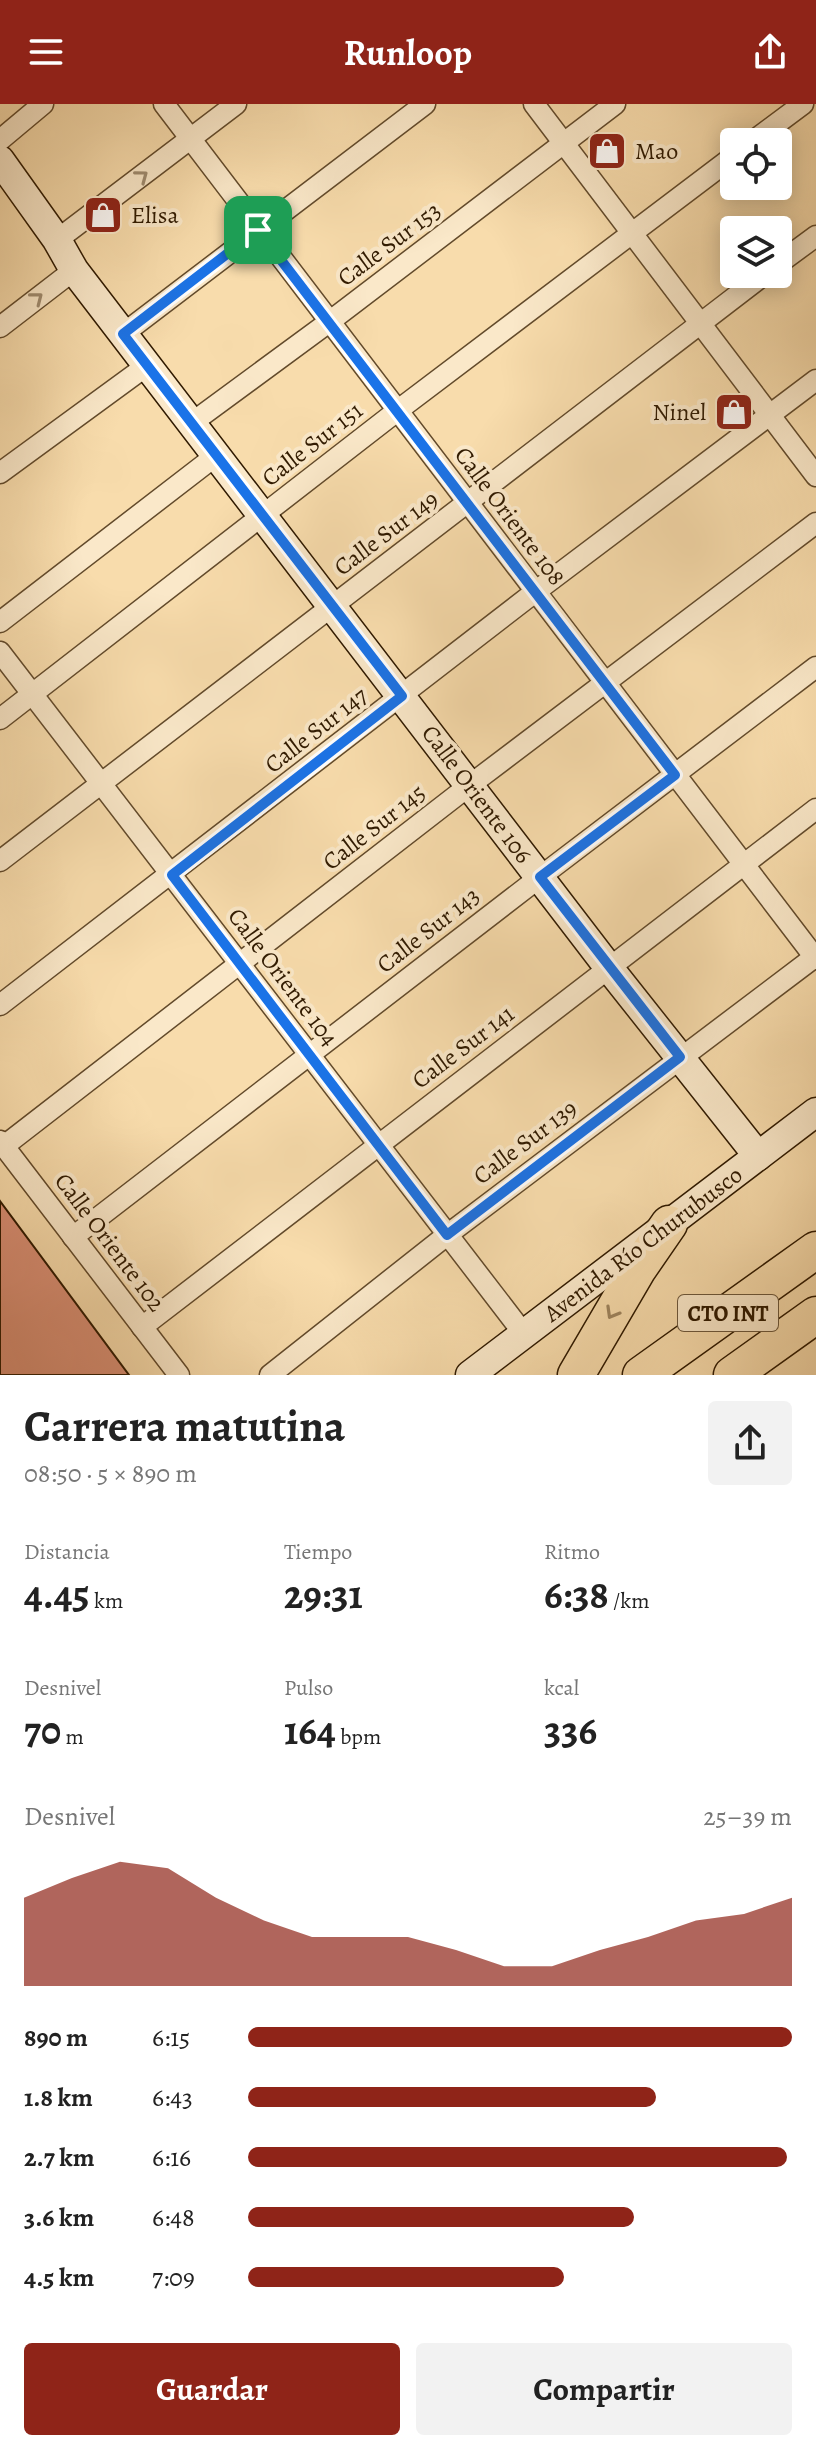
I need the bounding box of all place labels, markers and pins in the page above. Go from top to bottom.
shop icon: Mao [586,130,628,172]
place label: Mao [635,135,678,167]
shop icon: Elisa [82,194,124,236]
pin [224,196,292,264]
place label: Elisa [131,199,179,231]
shop icon: Ninel [713,391,755,433]
place label: Ninel [652,396,706,428]

